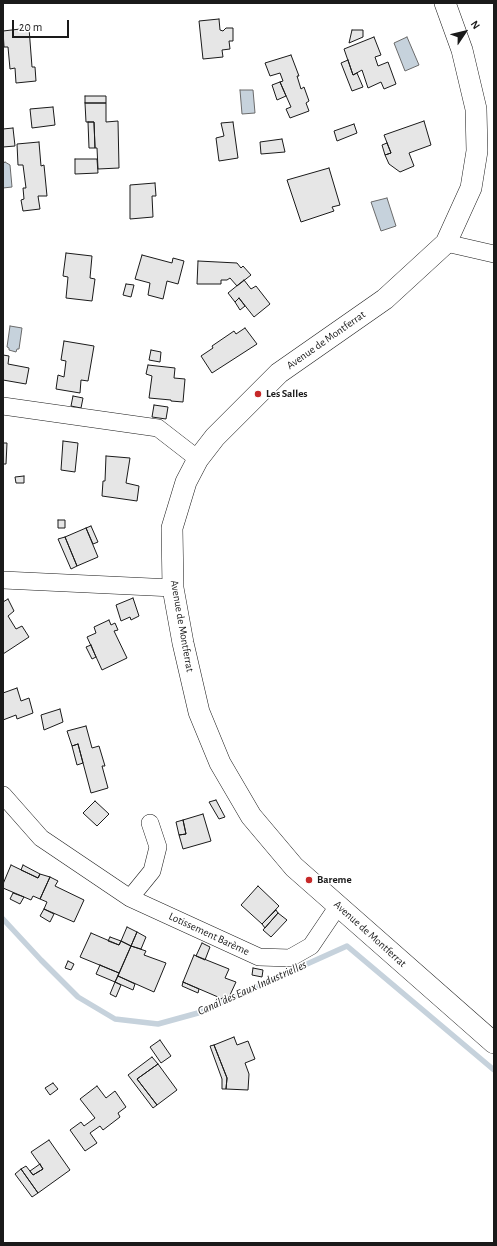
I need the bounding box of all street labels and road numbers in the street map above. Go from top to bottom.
street label: Avenue de Montferrat [284,308,368,372]
street label: Avenue de Montferrat [167,579,197,673]
street label: Avenue de Montferrat [331,898,409,970]
street label: Lotissement Barème [167,910,251,958]

